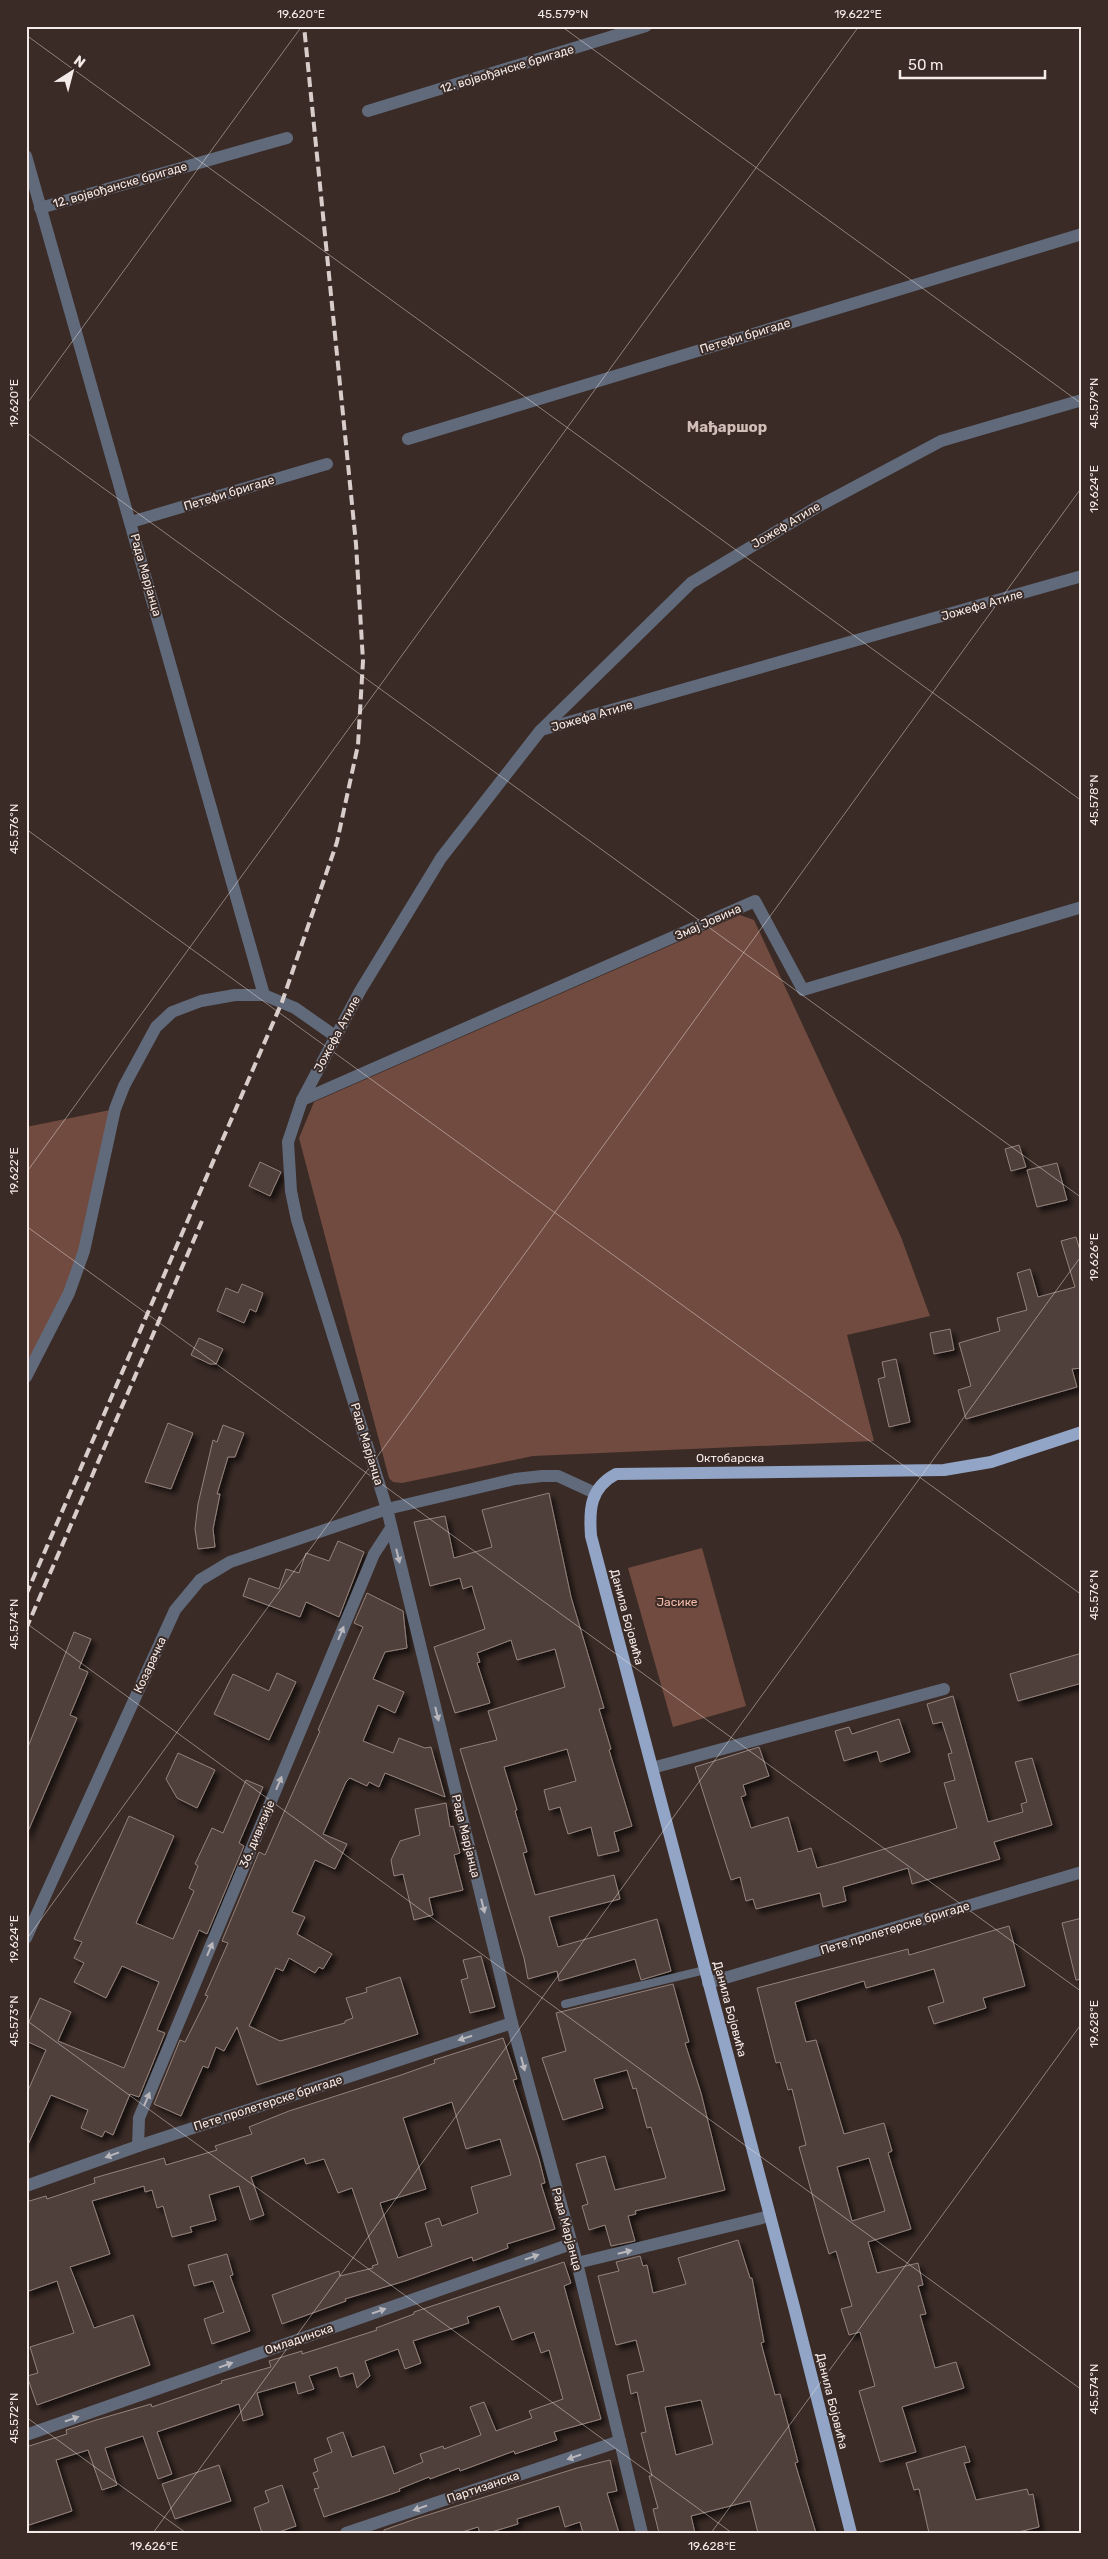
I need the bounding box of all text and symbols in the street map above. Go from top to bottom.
text: 19.620°E [277,7,325,21]
text: 45.579°N [538,7,588,21]
text: 19.622°E [834,7,882,21]
street label: 12. војвођанске бригаде [438,42,576,96]
north arrow [48,48,98,98]
scale bar [900,48,1046,80]
text: N [70,52,88,72]
text: 50 m [908,56,943,74]
street label: 12. војвођанске бригаде [51,159,189,211]
street label: Петефи бригаде [698,315,792,356]
text: 45.579°N [1087,378,1101,428]
text: 19.620°E [7,379,21,427]
district label: Мађаршор [687,418,767,436]
text: 19.624°E [1087,465,1101,513]
street label: Петефи бригаде [182,472,276,513]
street label: Јожеф Атиле [749,499,823,551]
street label: Рада Марјанца [127,532,165,618]
street label: Јожефа Атиле [940,587,1025,623]
street label: Јожефа Атиле [550,698,635,734]
text: 45.578°N [1087,774,1101,826]
text: 45.576°N [7,804,21,854]
street label: Змај Јовина [673,901,743,943]
street label: Јожефа Атиле [311,993,363,1074]
text: 19.622°E [7,1147,21,1195]
text: 19.626°E [1087,1233,1101,1281]
street label: Рада Марјанца [348,1401,386,1487]
street label: Октобарска [696,1451,764,1465]
one-way arrow [394,1549,402,1564]
street label: Данила Бојовића [607,1567,647,1667]
text: 45.576°N [1087,1570,1101,1620]
park label: Јасике [656,1595,698,1609]
text: 45.574°N [7,1599,21,1649]
one-way arrow [338,1626,346,1640]
street label: Козарачка [131,1635,169,1695]
one-way arrow [433,1707,441,1722]
one-way arrow [275,1776,283,1790]
street label: Рада Марјанца [449,1793,483,1879]
street label: 36. дивизије [236,1798,278,1870]
one-way arrow [479,1899,487,1914]
street label: Пете пролетерске бригаде [819,1899,972,1957]
text: 19.624°E [7,1915,21,1963]
one-way arrow [206,1942,214,1956]
street label: Данила Бојовића [710,1959,750,2059]
text: 45.573°N [7,1996,21,2047]
text: 19.628°E [1087,2000,1101,2048]
one-way arrow [458,2035,473,2042]
one-way arrow [519,2057,527,2072]
street label: Пете пролетерске бригаде [192,2072,344,2134]
one-way arrow [143,2091,151,2106]
one-way arrow [104,2152,119,2159]
street label: Рада Марјанца [549,2186,585,2272]
one-way arrow [617,2248,632,2256]
one-way arrow [525,2253,540,2261]
one-way arrow [372,2307,387,2315]
street label: Омладинска [263,2321,335,2357]
street label: Данила Бојовића [813,2351,851,2451]
one-way arrow [218,2361,233,2368]
text: 45.574°N [1087,2364,1101,2414]
text: 45.572°N [7,2393,21,2443]
one-way arrow [65,2415,80,2422]
one-way arrow [567,2453,582,2461]
street label: Партизанска [445,2468,521,2506]
one-way arrow [412,2504,427,2512]
text: 19.626°E [130,2539,178,2553]
text: 19.628°E [688,2539,736,2553]

